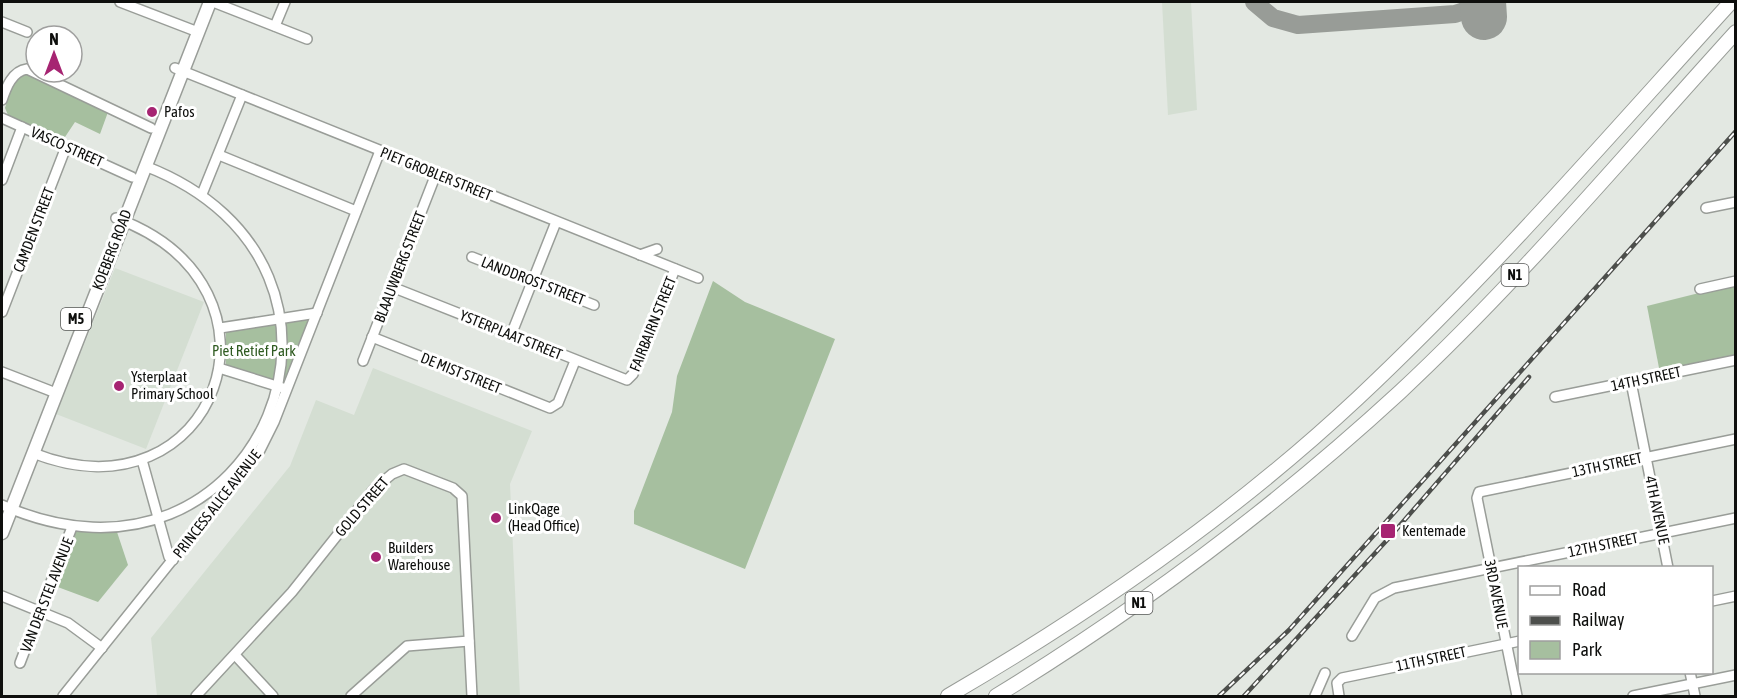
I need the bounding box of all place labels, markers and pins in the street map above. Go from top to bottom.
place label: Pafos [164,103,195,120]
marker: Pafos [145,105,159,119]
place label: Ysterplaat Primary School [131,368,214,402]
marker: Ysterplaat Primary School [112,379,126,393]
place label: LinkQage (Head Office) [508,500,580,534]
marker: LinkQage (Head Office) [489,511,503,525]
marker: Kentemade [1379,522,1397,540]
place label: Kentemade [1402,522,1466,539]
place label: Builders Warehouse [388,539,451,573]
marker: Builders Warehouse [369,550,383,564]

